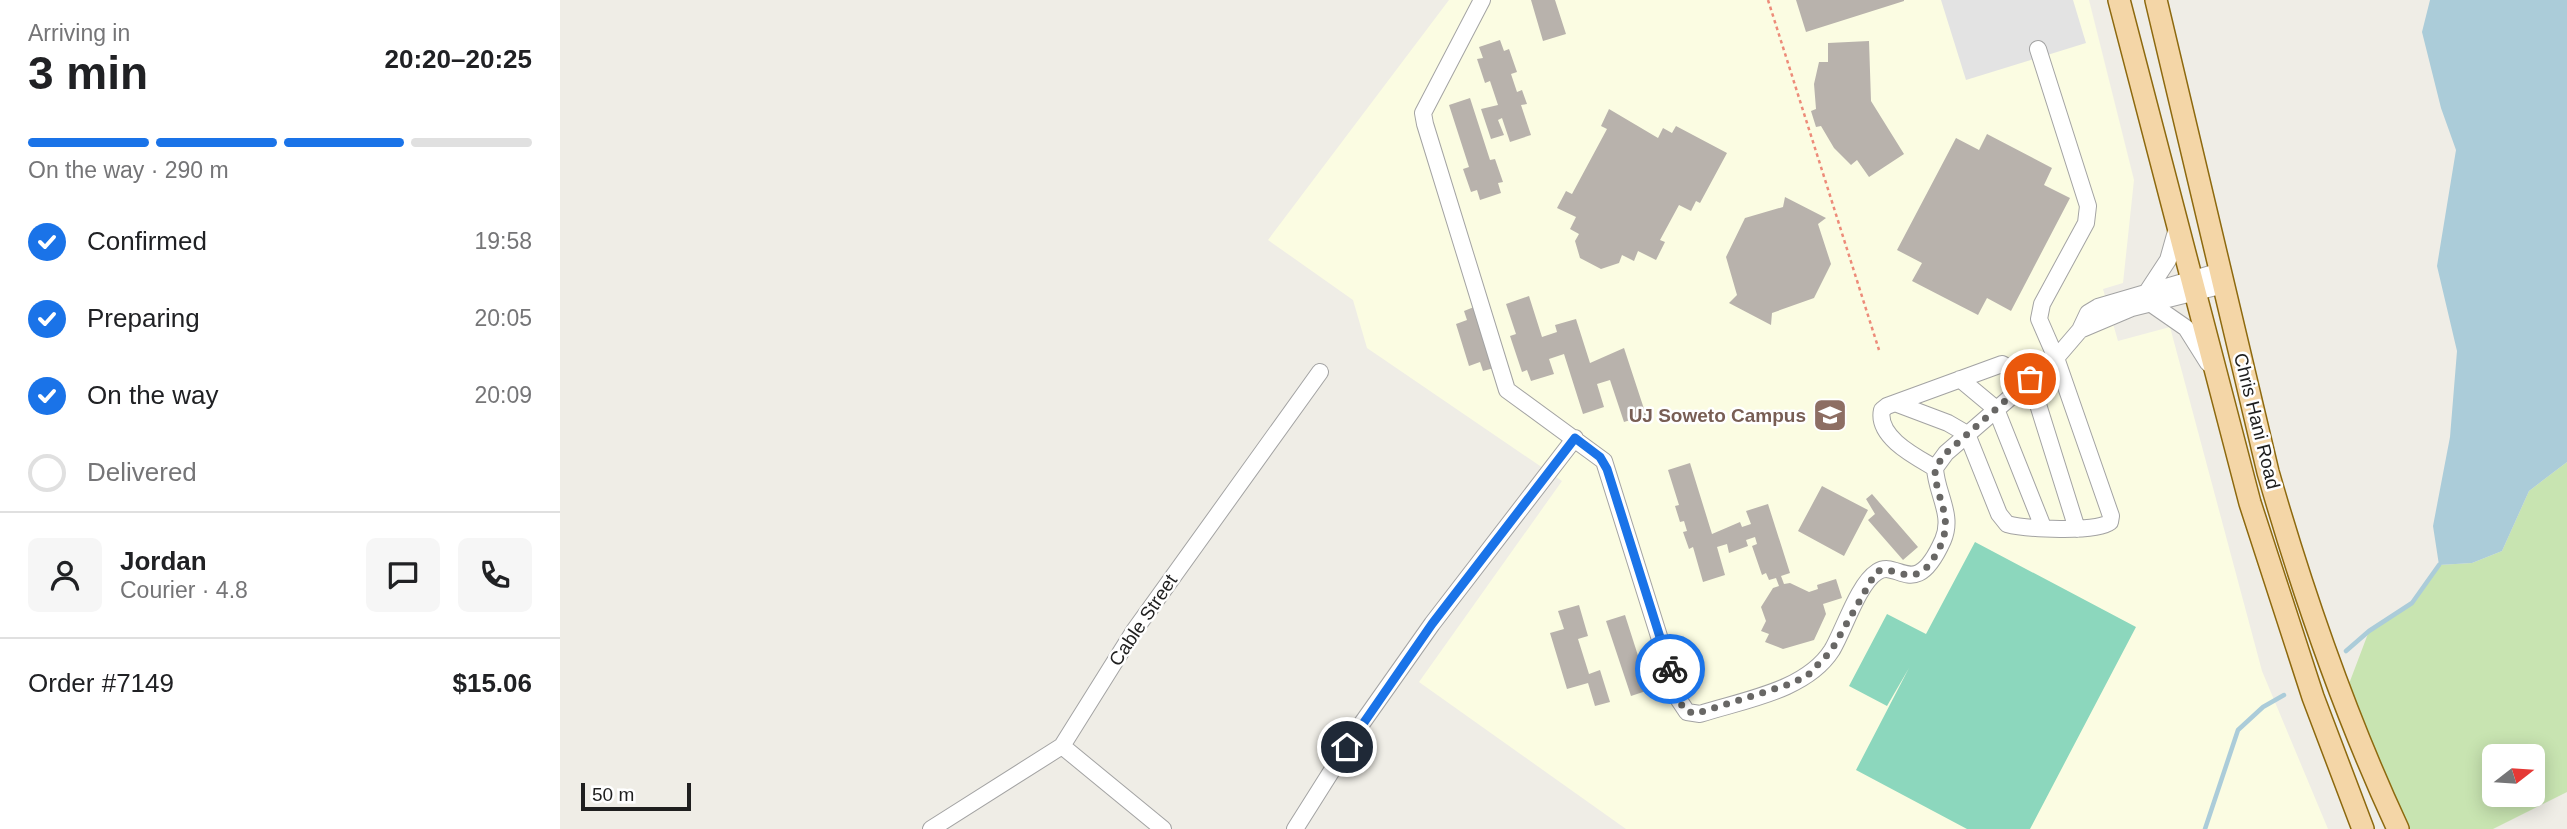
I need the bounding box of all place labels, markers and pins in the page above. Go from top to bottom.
pin [2000,349,2060,409]
school or university icon: UJ Soweto Campus [1811,396,1849,434]
place label: UJ Soweto Campus [1629,405,1806,426]
pin [1317,717,1377,777]

